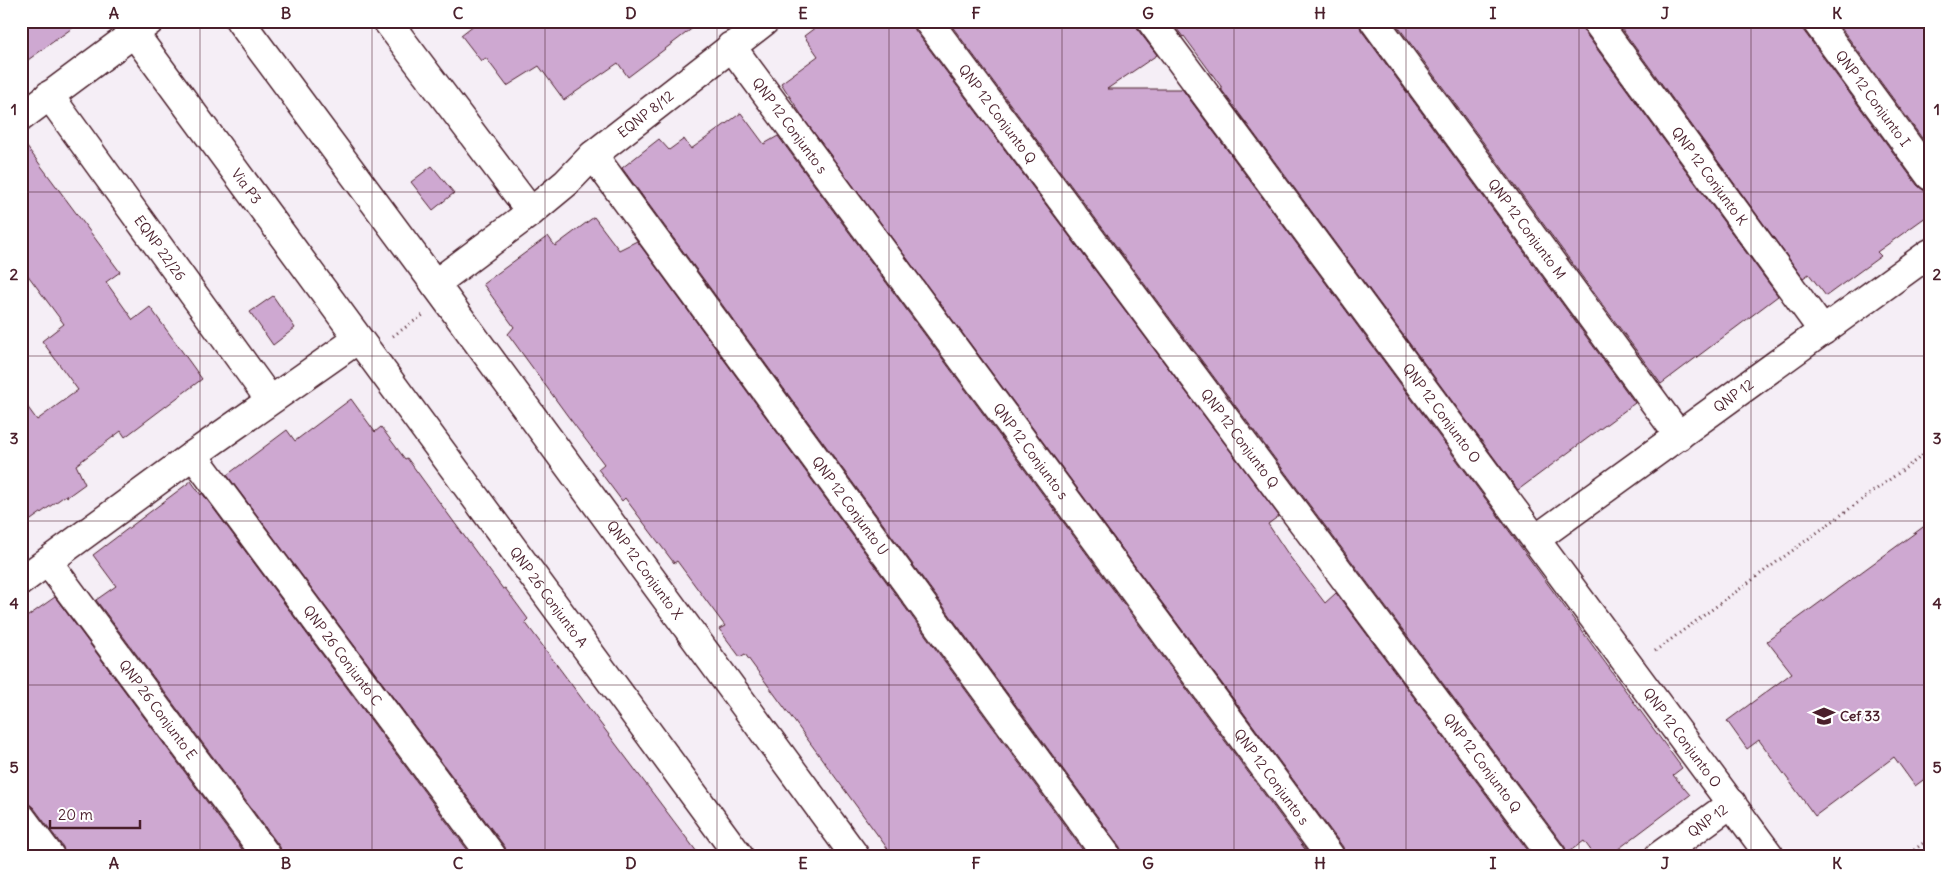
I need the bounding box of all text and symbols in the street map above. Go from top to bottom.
text: A [109,3,119,23]
text: B [281,3,292,23]
text: C [453,3,464,23]
text: D [625,3,637,23]
text: E [798,3,808,23]
text: F [971,3,981,23]
text: G [1142,3,1154,23]
text: H [1314,3,1326,23]
text: I [1490,3,1497,23]
text: J [1661,3,1670,23]
text: K [1832,3,1842,23]
street label: QNP 12 Conjunto I [1832,47,1914,150]
street label: QNP 12 Conjunto Q [954,61,1040,167]
street label: QNP 12 Conjunto s [748,74,831,177]
street label: EQNP 8/12 [614,86,678,142]
text: 1 [11,99,17,119]
text: 1 [1934,99,1940,119]
street label: QNP 12 Conjunto K [1667,123,1752,229]
street label: Via P3 [227,165,265,207]
street label: QNP 12 Conjunto M [1484,175,1570,283]
street label: EQNP 22/26 [130,212,190,284]
text: 2 [10,264,19,284]
text: 2 [1933,264,1942,284]
street label: QNP 12 Conjunto O [1399,360,1485,467]
street label: QNP 12 [1710,375,1757,416]
street label: QNP 12 Conjunto Q [1197,385,1283,492]
street label: QNP 12 Conjunto s [989,400,1072,503]
text: 3 [9,428,19,448]
text: 3 [1932,428,1942,448]
street label: QNP 12 Conjunto U [808,453,893,559]
street label: QNP 12 Conjunto X [603,517,687,623]
street label: QNP 26 Conjunto A [506,543,591,651]
text: 4 [9,593,19,613]
text: 4 [1932,593,1942,613]
street label: QNP 26 Conjunto C [299,602,386,709]
street label: QNP 26 Conjunto E [115,656,201,763]
street label: QNP 12 Conjunto O [1639,684,1725,791]
school or university icon: Cef 33 [1811,703,1837,729]
place label: Cef 33 [1840,707,1880,725]
street label: QNP 12 Conjunto Q [1439,710,1525,816]
street label: QNP 12 Conjunto s [1230,725,1313,829]
text: 5 [9,757,19,777]
text: 5 [1932,757,1942,777]
scale bar [50,797,140,829]
street label: QNP 12 [1684,800,1731,841]
text: 20 m [58,805,93,824]
text: A [109,853,119,873]
text: B [281,853,292,873]
text: C [453,853,464,873]
text: D [625,853,637,873]
text: E [798,853,808,873]
text: F [971,853,981,873]
text: G [1142,853,1154,873]
text: H [1314,853,1326,873]
text: I [1490,853,1497,873]
text: J [1661,853,1670,873]
text: K [1832,853,1842,873]

